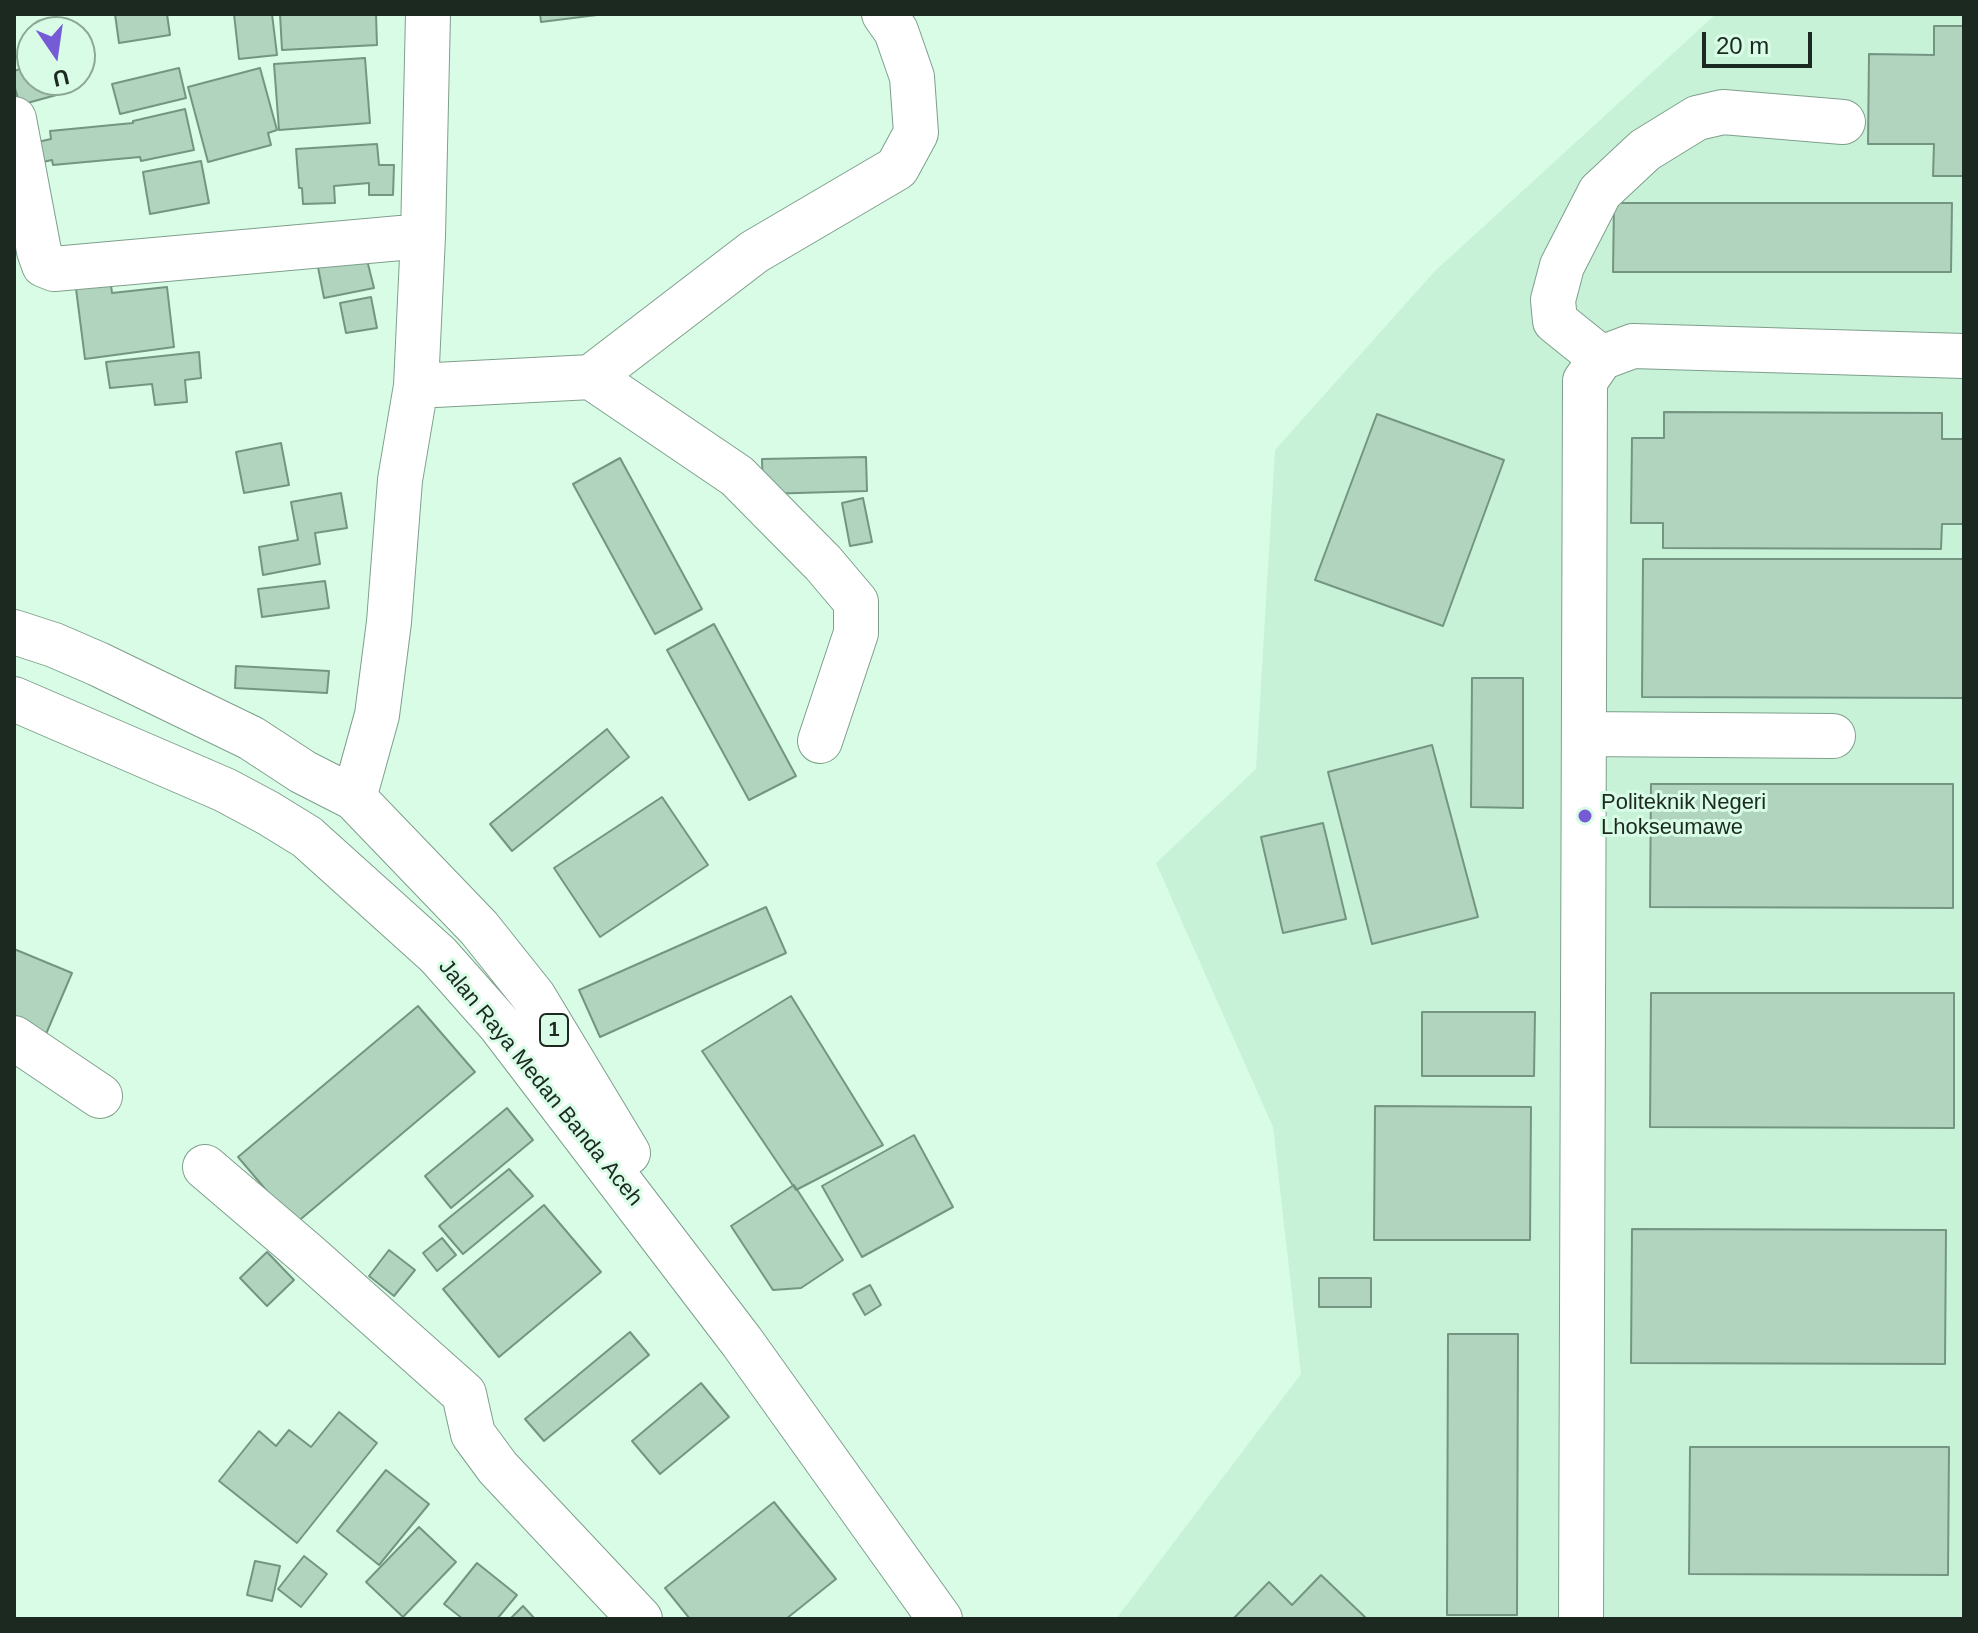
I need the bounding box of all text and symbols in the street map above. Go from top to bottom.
north arrow [16,16,96,96]
scale bar [1706,16,1816,66]
text: 20 m [1716,32,1769,59]
text: U [51,64,72,92]
place label: Politeknik Negeri Lhokseumawe [1601,790,1766,842]
marker: Politeknik Negeri Lhokseumawe [1576,807,1594,825]
street label: Jalan Raya Medan Banda Aceh [432,954,648,1212]
road number: 1 [540,1014,568,1046]

